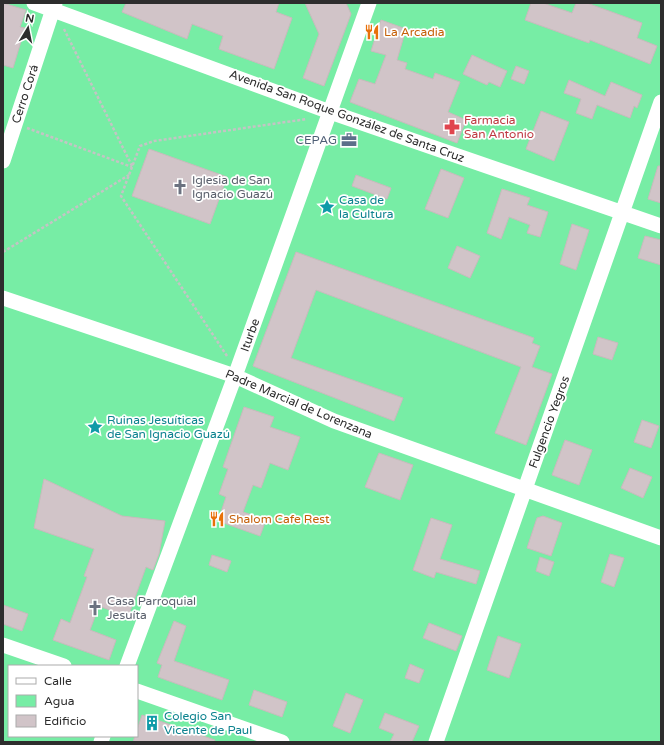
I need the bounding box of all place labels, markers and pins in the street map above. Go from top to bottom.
restaurant icon: La Arcadia [363,23,381,41]
place label: La Arcadia [384,25,445,39]
place label: Farmacia San Antonio [464,113,534,141]
pharmacy icon: Farmacia San Antonio [443,118,461,136]
office icon: CEPAG [340,131,358,149]
place label: CEPAG [296,133,337,147]
place label: Iglesia de San Ignacio Guazú [192,173,273,201]
church icon: Iglesia de San Ignacio Guazú [171,178,189,196]
place label: Casa de la Cultura [339,193,394,221]
place icon: Casa de la Cultura [318,198,336,216]
place label: Ruinas Jesuíticas de San Ignacio Guazú [107,413,230,441]
place icon: Ruinas Jesuíticas de San Ignacio Guazú [86,418,104,436]
restaurant icon: Shalom Cafe Rest [208,510,226,528]
place label: Shalom Cafe Rest [229,512,330,526]
place label: Casa Parroquial Jesuíta [107,594,196,622]
church icon: Casa Parroquial Jesuíta [86,599,104,617]
place label: Colegio San Vicente de Paul [164,709,252,737]
building icon: Colegio San Vicente de Paul [143,714,161,732]

